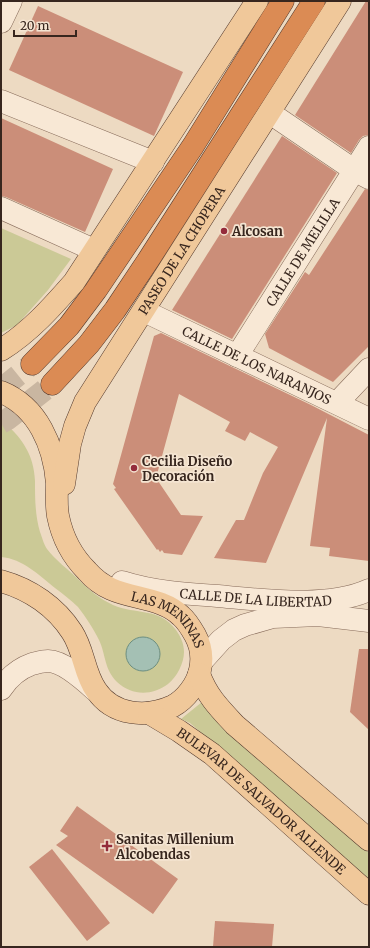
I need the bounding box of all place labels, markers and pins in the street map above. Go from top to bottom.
place label: Alcosan [231,223,283,240]
marker: Alcosan [219,226,229,236]
place label: Cecilia Diseño Decoración [142,453,233,485]
marker: Cecilia Diseño Decoración [129,463,139,473]
place label: Sanitas Millenium Alcobendas [115,831,234,863]
marker: Sanitas Millenium Alcobendas [101,840,113,852]

